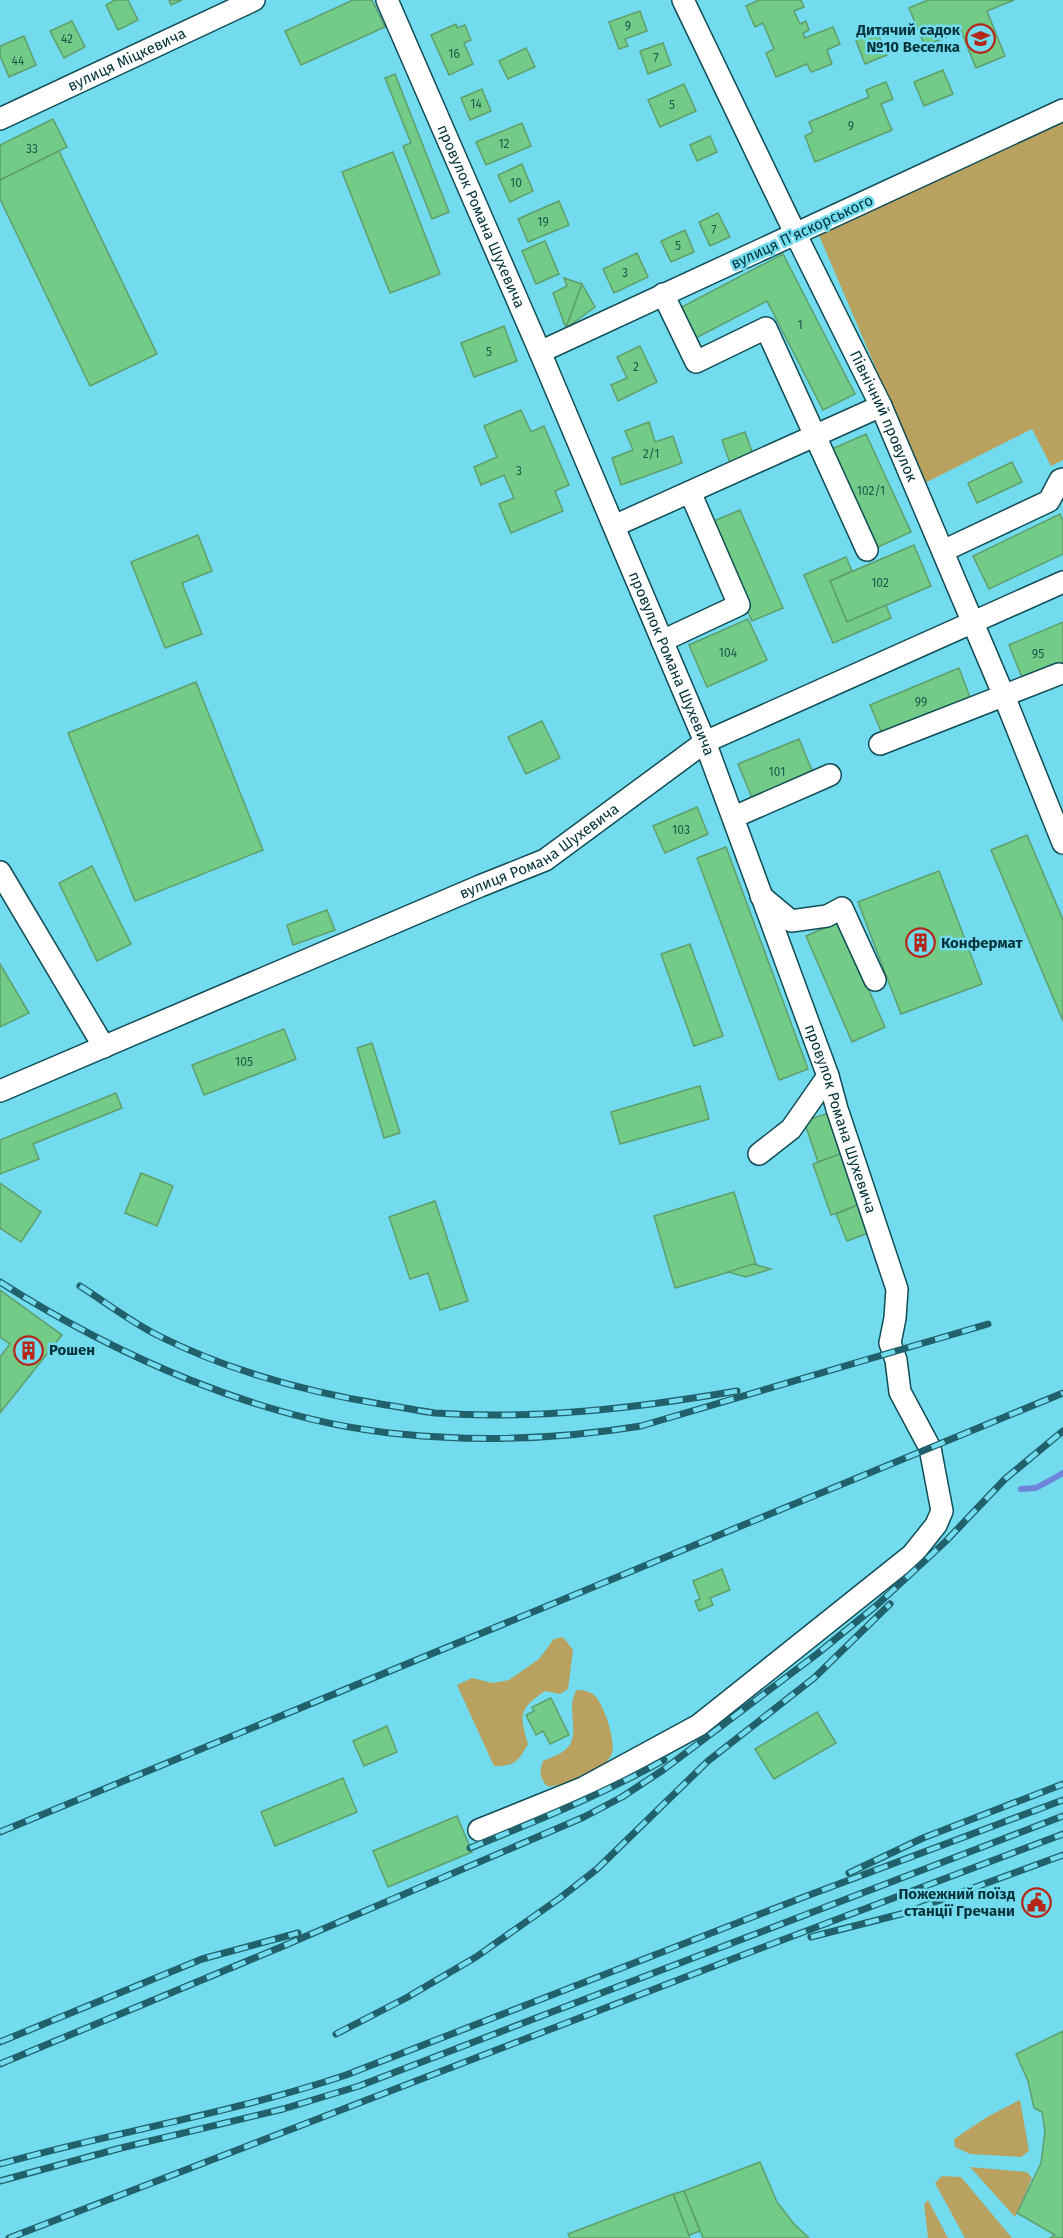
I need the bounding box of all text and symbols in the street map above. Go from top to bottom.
house number: 9 [625,19,631,33]
place label: Дитячий садок №10 Веселка [855,21,961,56]
school or university icon: Дитячий садок №10 Веселка [965,23,997,55]
street label: вулиця Міцкевича [65,24,189,95]
house number: 42 [61,32,73,46]
house number: 16 [448,47,460,61]
house number: 7 [653,51,659,65]
house number: 44 [12,54,25,68]
house number: 14 [470,97,482,111]
house number: 5 [669,98,675,112]
house number: 9 [848,119,854,133]
street label: провулок Романа Шухевича [433,122,529,311]
house number: 12 [498,137,510,151]
house number: 33 [26,142,38,156]
house number: 10 [510,176,522,190]
street label: вулиця Пʼяскорського [728,191,876,273]
house number: 19 [537,215,549,229]
house number: 7 [711,223,717,237]
house number: 5 [675,239,681,253]
house number: 3 [622,266,628,280]
house number: 1 [797,318,803,332]
house number: 5 [486,345,492,359]
street label: Північний провулок [846,347,921,485]
house number: 2 [633,360,639,374]
house number: 2/1 [643,447,659,461]
house number: 3 [516,464,522,478]
house number: 102/1 [857,484,885,498]
street label: провулок Романа Шухевича [625,569,718,758]
house number: 102 [871,576,889,590]
house number: 104 [719,646,738,660]
house number: 95 [1032,647,1044,661]
house number: 99 [915,695,927,709]
house number: 101 [769,765,785,779]
street label: вулиця Романа Шухевича [457,800,622,903]
house number: 103 [672,823,690,837]
building icon: Конфермат [904,927,936,959]
place label: Конфермат [941,934,1023,952]
street label: провулок Романа Шухевича [801,1022,880,1216]
house number: 105 [235,1055,253,1069]
building icon: Рошен [12,1334,44,1366]
place label: Рошен [49,1341,95,1359]
place label: Пожежний поїзд станції Гречани [898,1885,1016,1920]
public building icon: Пожежний поїзд станції Гречани [1020,1887,1052,1919]

